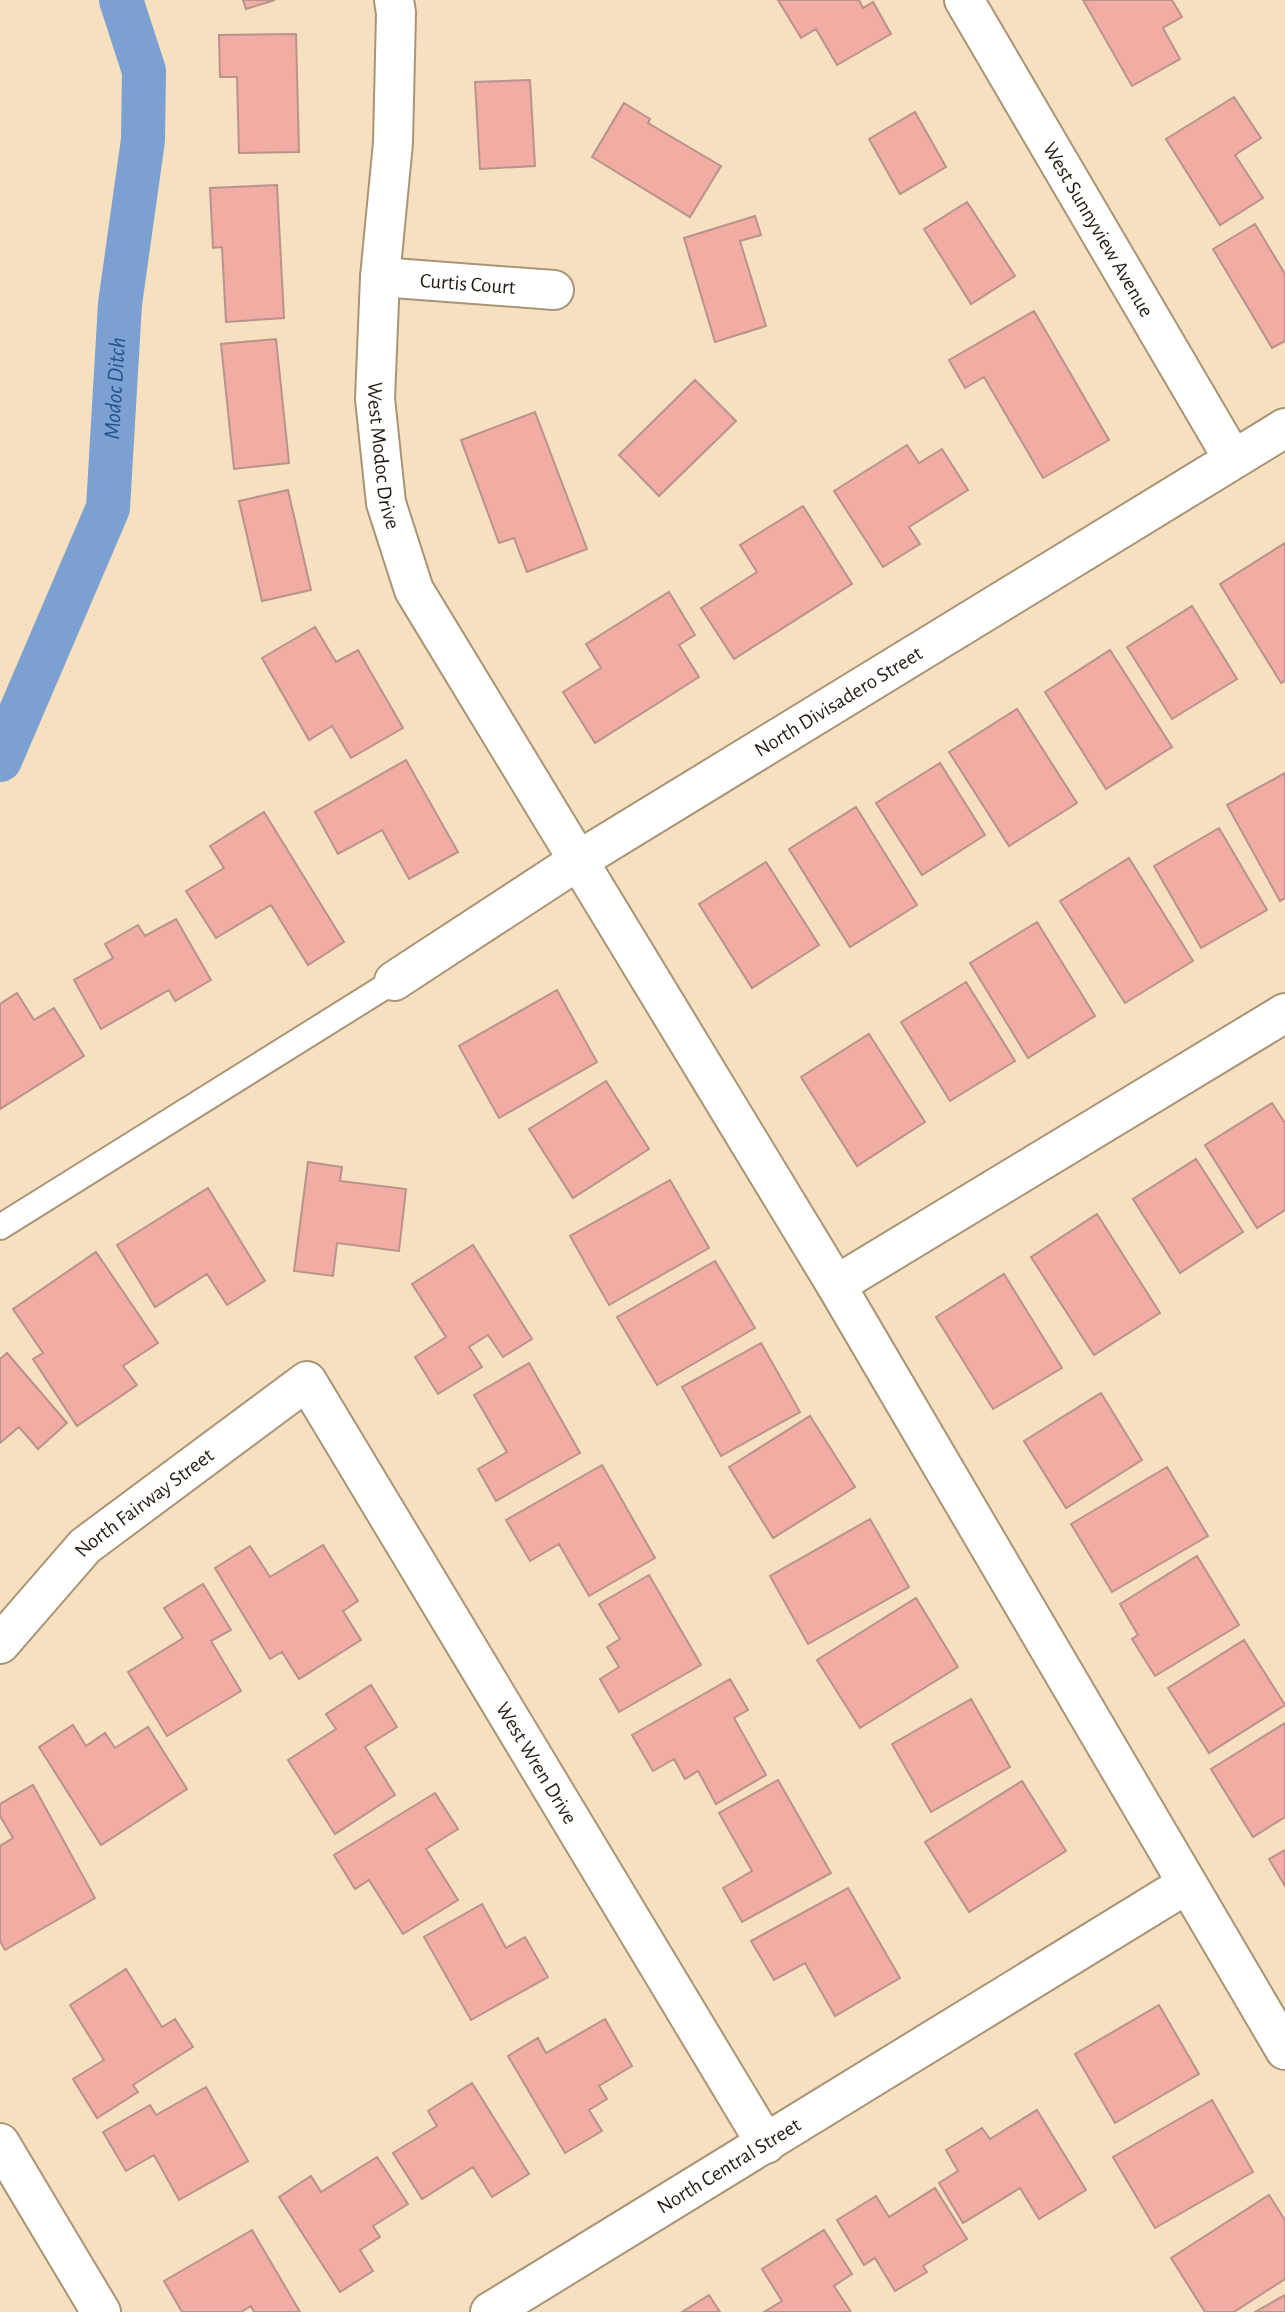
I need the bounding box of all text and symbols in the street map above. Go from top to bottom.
street label: West Sunnyview Avenue [1039,139,1158,320]
street label: Curtis Court [419,270,517,298]
water label: Modoc Ditch [101,337,130,440]
street label: West Modoc Drive [364,381,404,532]
street label: North Divisadero Street [751,642,926,761]
street label: North Fairway Street [70,1444,218,1561]
street label: West Wren Drive [492,1698,581,1827]
street label: North Central Street [653,2113,804,2217]

